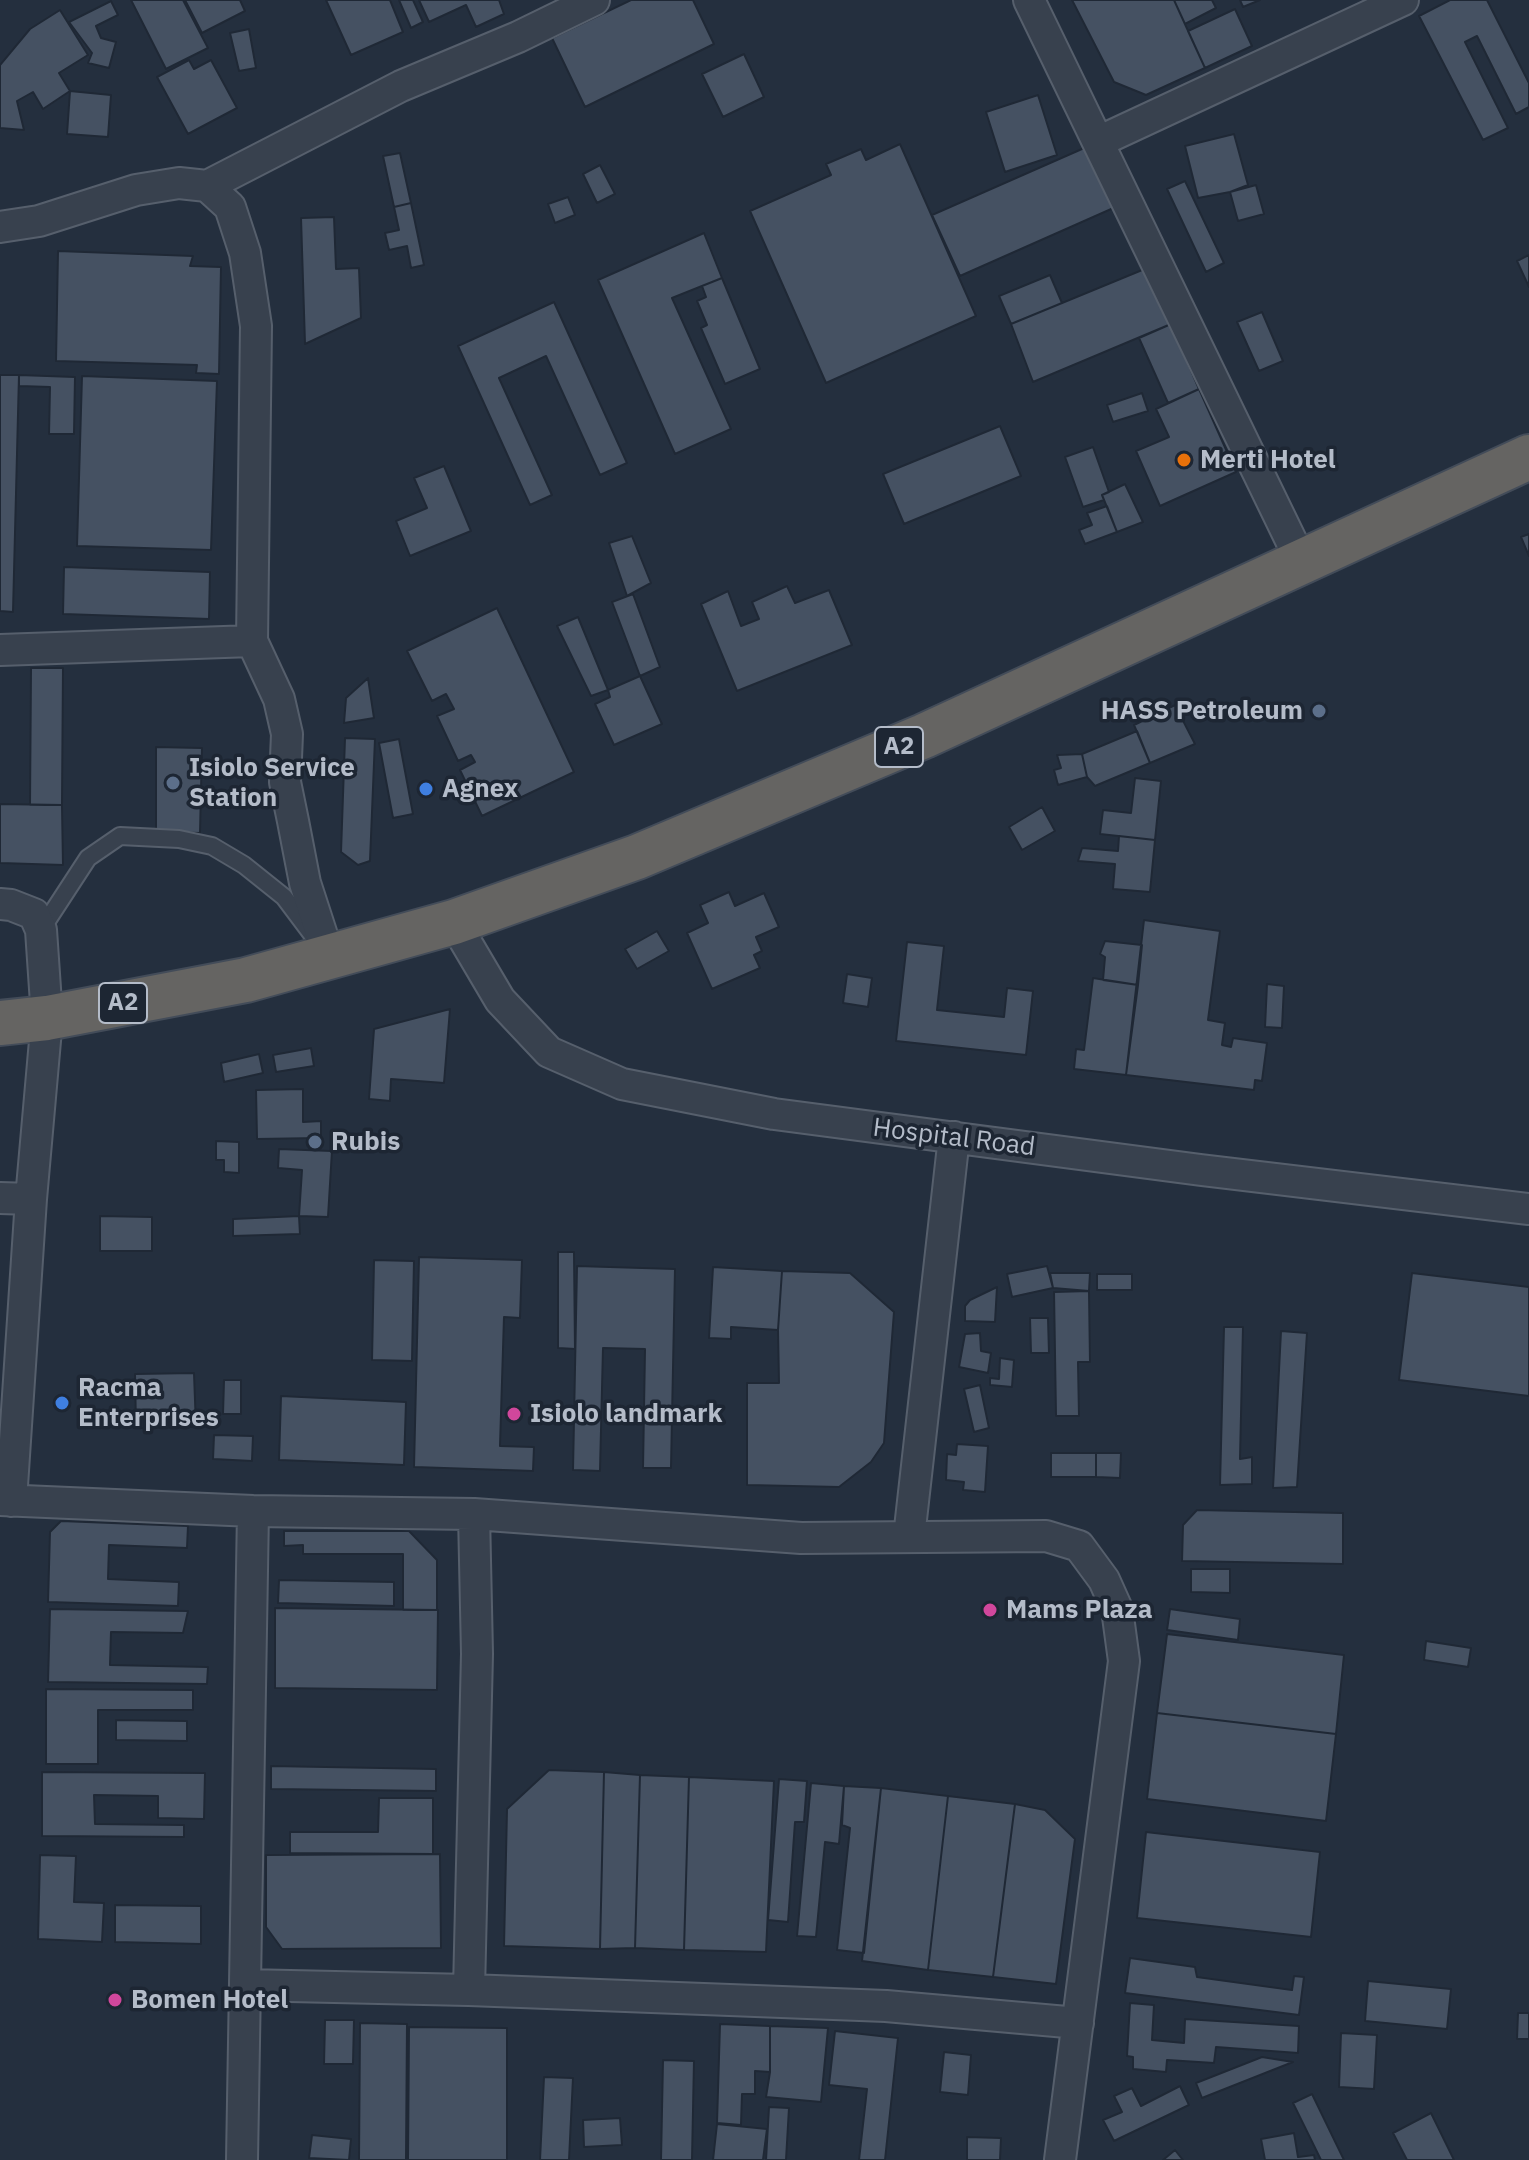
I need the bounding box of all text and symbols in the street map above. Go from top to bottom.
place label: Merti Hotel [1200,444,1336,476]
marker: Merti Hotel [1175,451,1193,469]
place label: HASS Petroleum [1101,695,1303,727]
marker: HASS Petroleum [1310,702,1328,720]
road number: A2 [875,727,923,767]
place label: Isiolo Service Station [189,752,355,814]
place label: Agnex [442,773,518,805]
marker: Isiolo Service Station [164,774,182,792]
marker: Agnex [417,780,435,798]
road number: A2 [99,983,147,1023]
street label: Hospital Road [871,1113,1037,1163]
place label: Rubis [331,1126,400,1158]
marker: Rubis [306,1133,324,1151]
place label: Racma Enterprises [78,1372,219,1434]
marker: Racma Enterprises [53,1394,71,1412]
place label: Isiolo landmark [530,1398,723,1430]
marker: Isiolo landmark [505,1405,523,1423]
place label: Mams Plaza [1006,1594,1153,1626]
marker: Mams Plaza [981,1601,999,1619]
place label: Bomen Hotel [131,1984,288,2016]
marker: Bomen Hotel [106,1991,124,2009]

